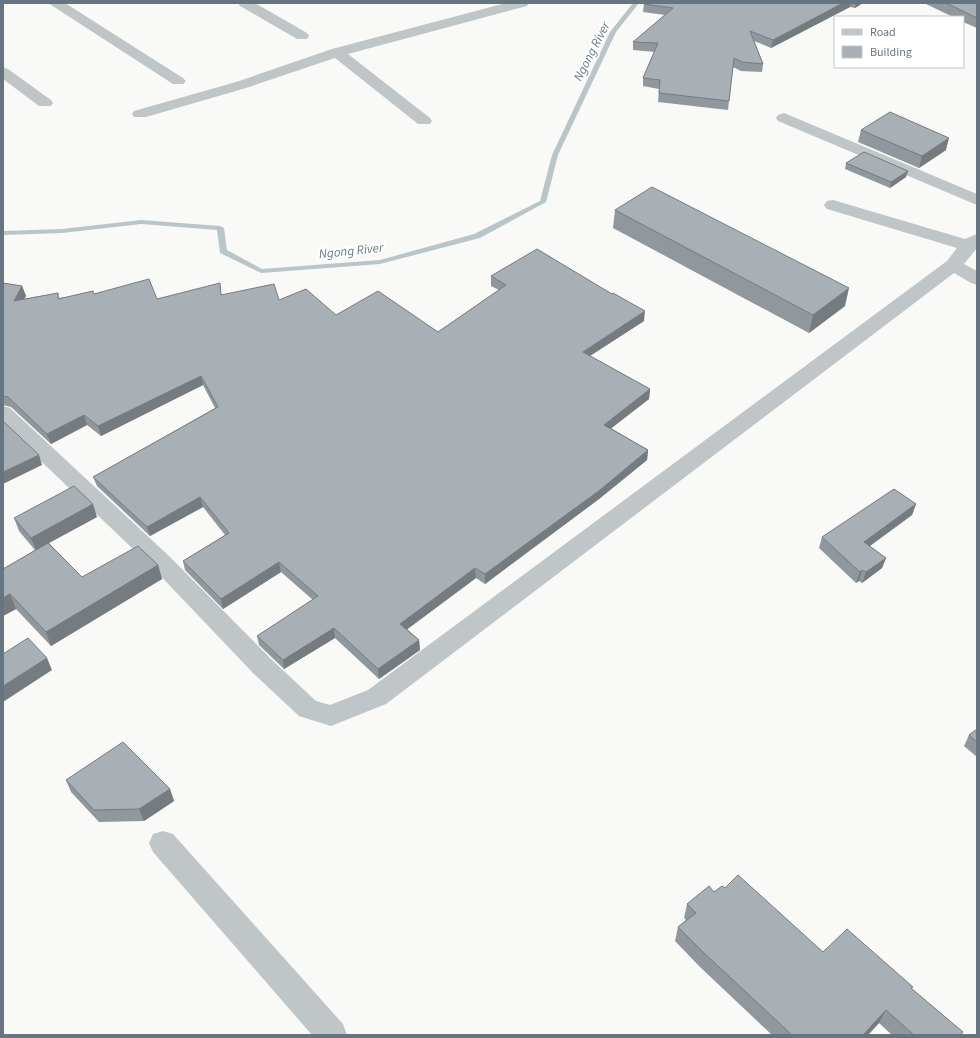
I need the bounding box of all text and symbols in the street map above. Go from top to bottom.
legend [834,16,964,68]
water label: Ngong River [569,18,615,84]
text: Road [870,24,896,41]
text: Building [870,44,912,61]
water label: Ngong River [318,239,385,263]

